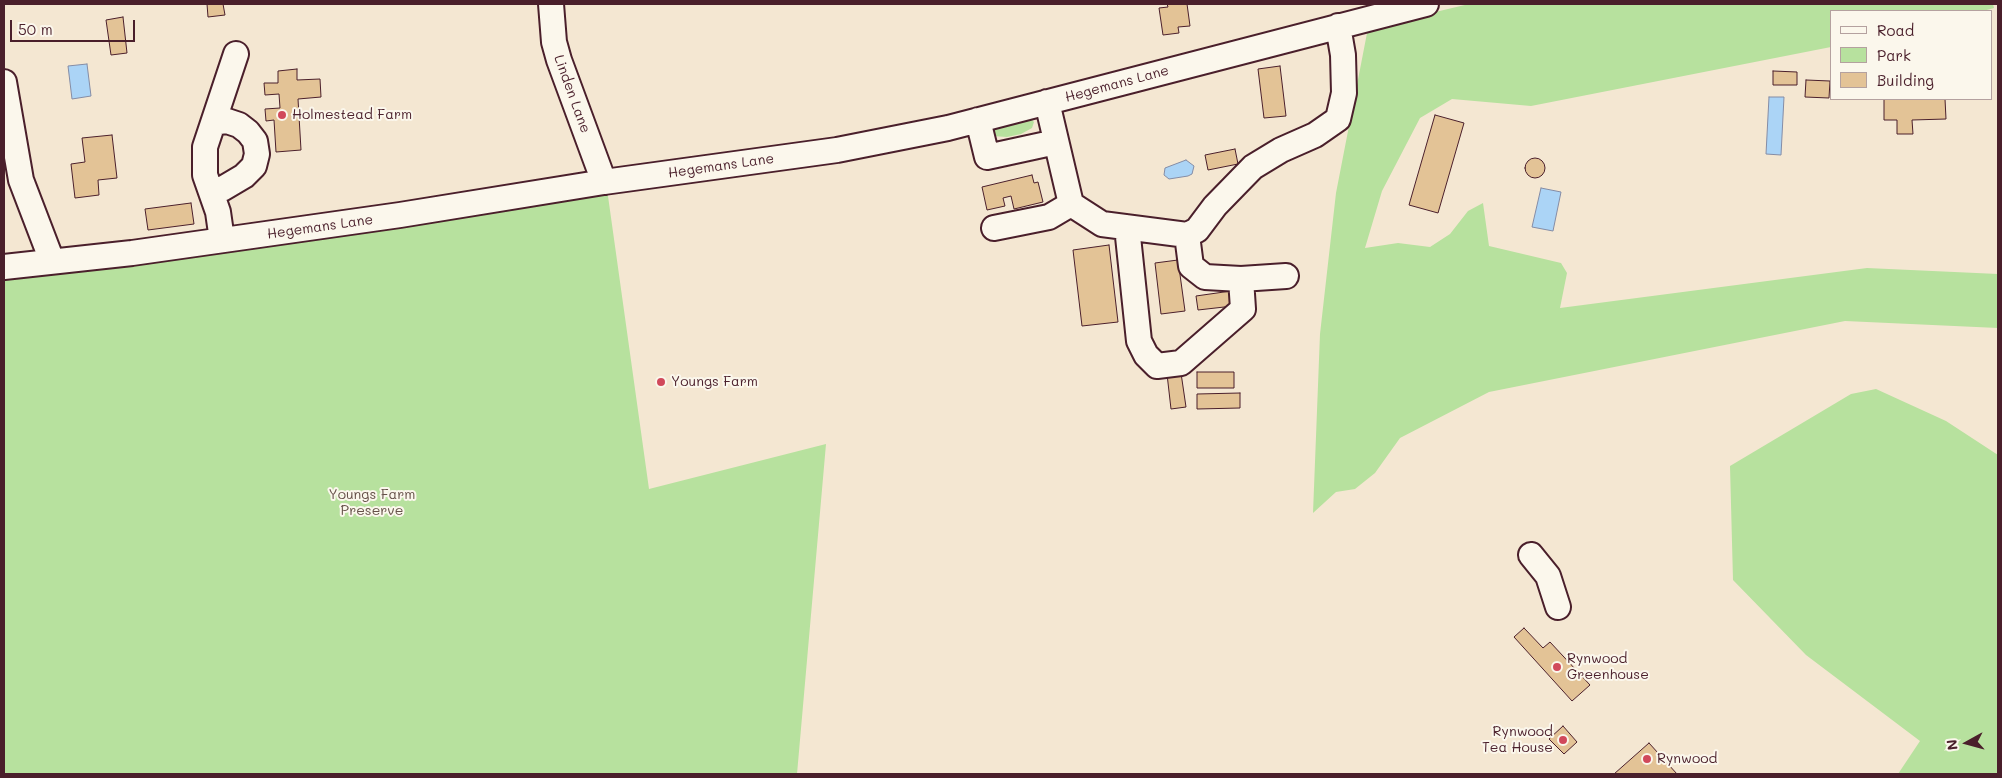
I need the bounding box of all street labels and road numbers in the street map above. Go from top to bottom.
street label: Linden Lane [550,53,594,135]
street label: Hegemans Lane [1063,62,1171,106]
street label: Hegemans Lane [667,150,775,182]
street label: Hegemans Lane [266,211,374,243]

